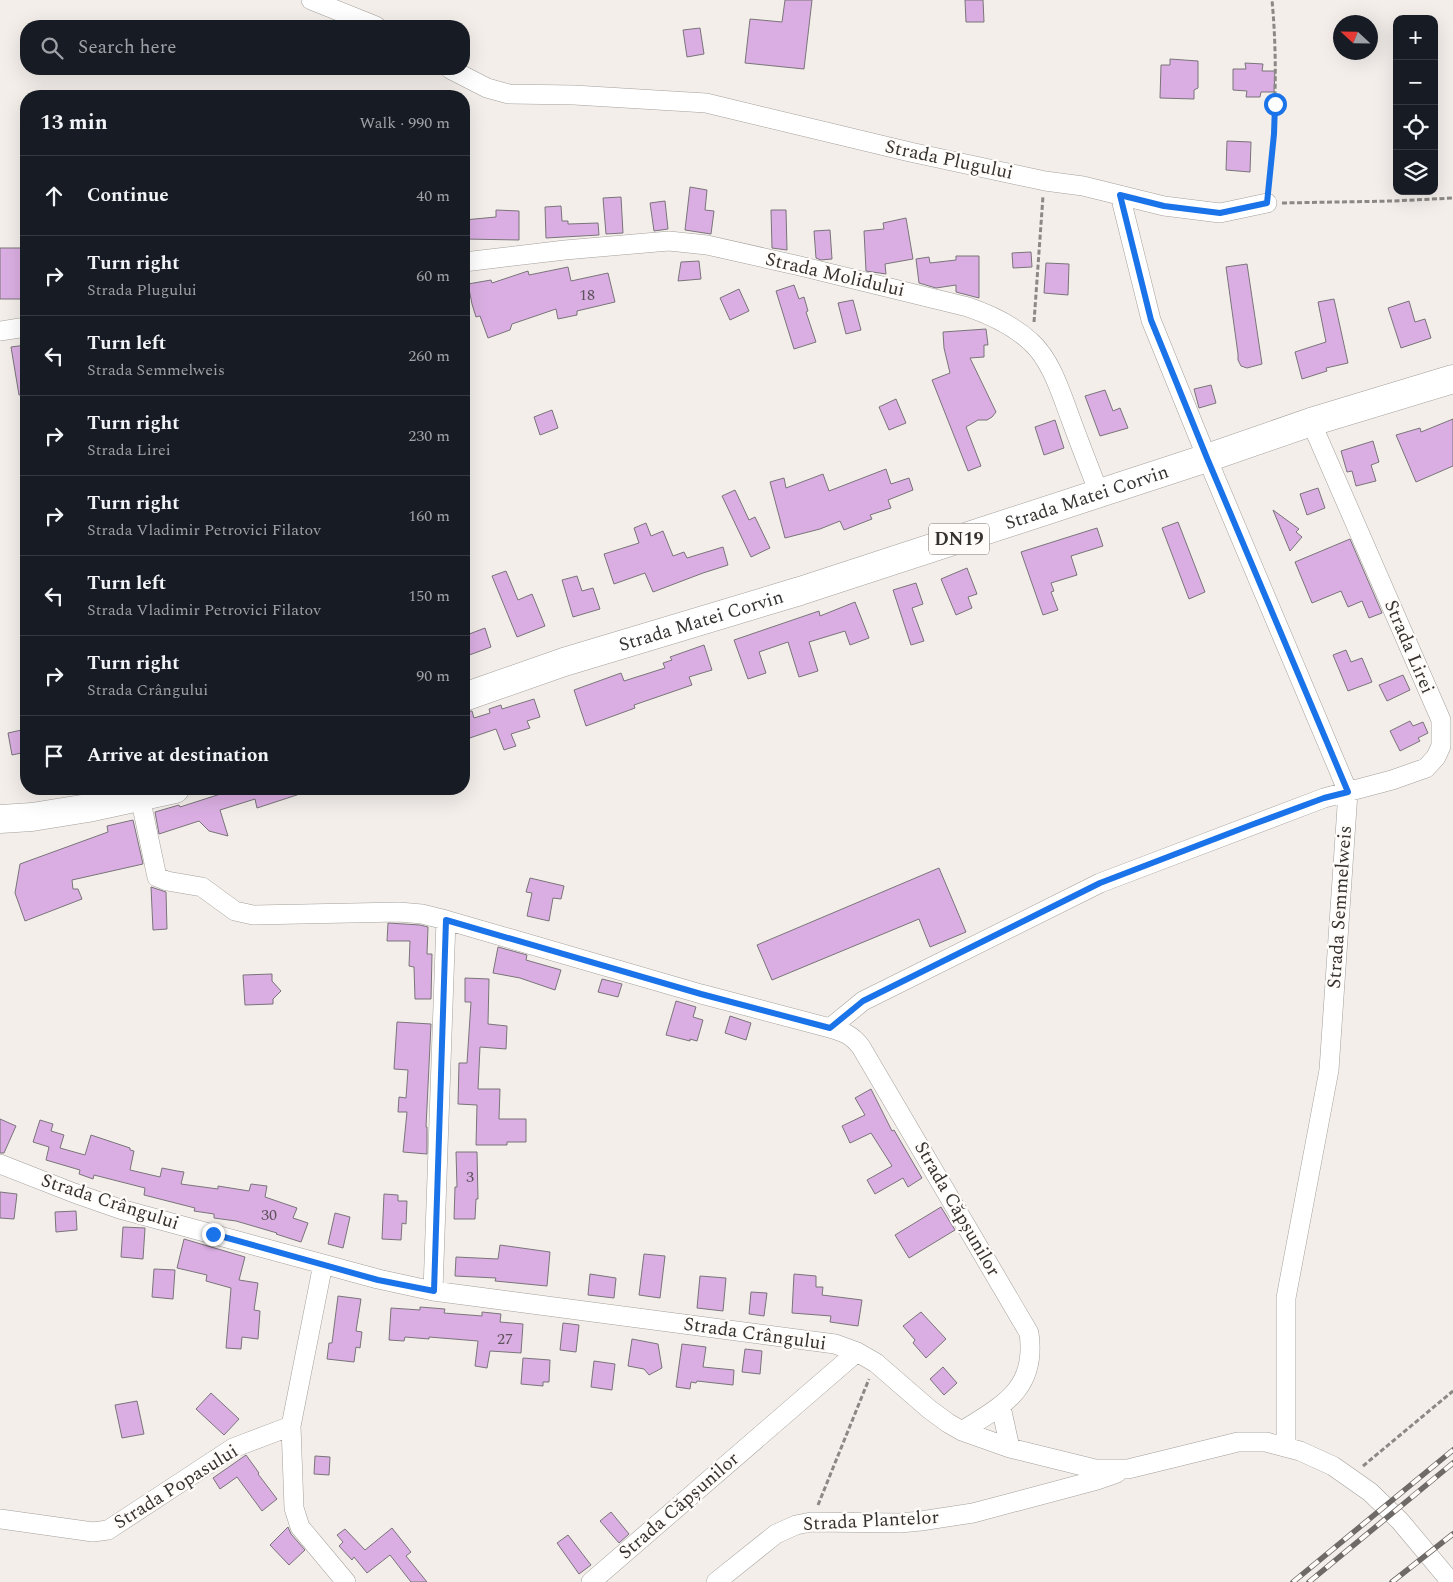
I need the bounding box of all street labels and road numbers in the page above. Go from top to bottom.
street label: Strada Plugului [882,132,1016,188]
street label: Strada Molidului [762,245,908,305]
street label: Strada Matei Corvin [1001,457,1172,538]
road number: DN19 [929,524,989,554]
street label: Strada Matei Corvin [615,582,787,659]
street label: Strada Lirei [1376,596,1442,698]
street label: Strada Semmelweis [1320,824,1360,990]
street label: Strada Căpșunilor [906,1136,1008,1282]
street label: Strada Crângului [37,1166,183,1238]
street label: Strada Crângului [682,1310,828,1358]
street label: Strada Popasului [108,1437,244,1537]
street label: Strada Căpșunilor [612,1445,746,1567]
street label: Strada Plantelor [802,1503,940,1539]

